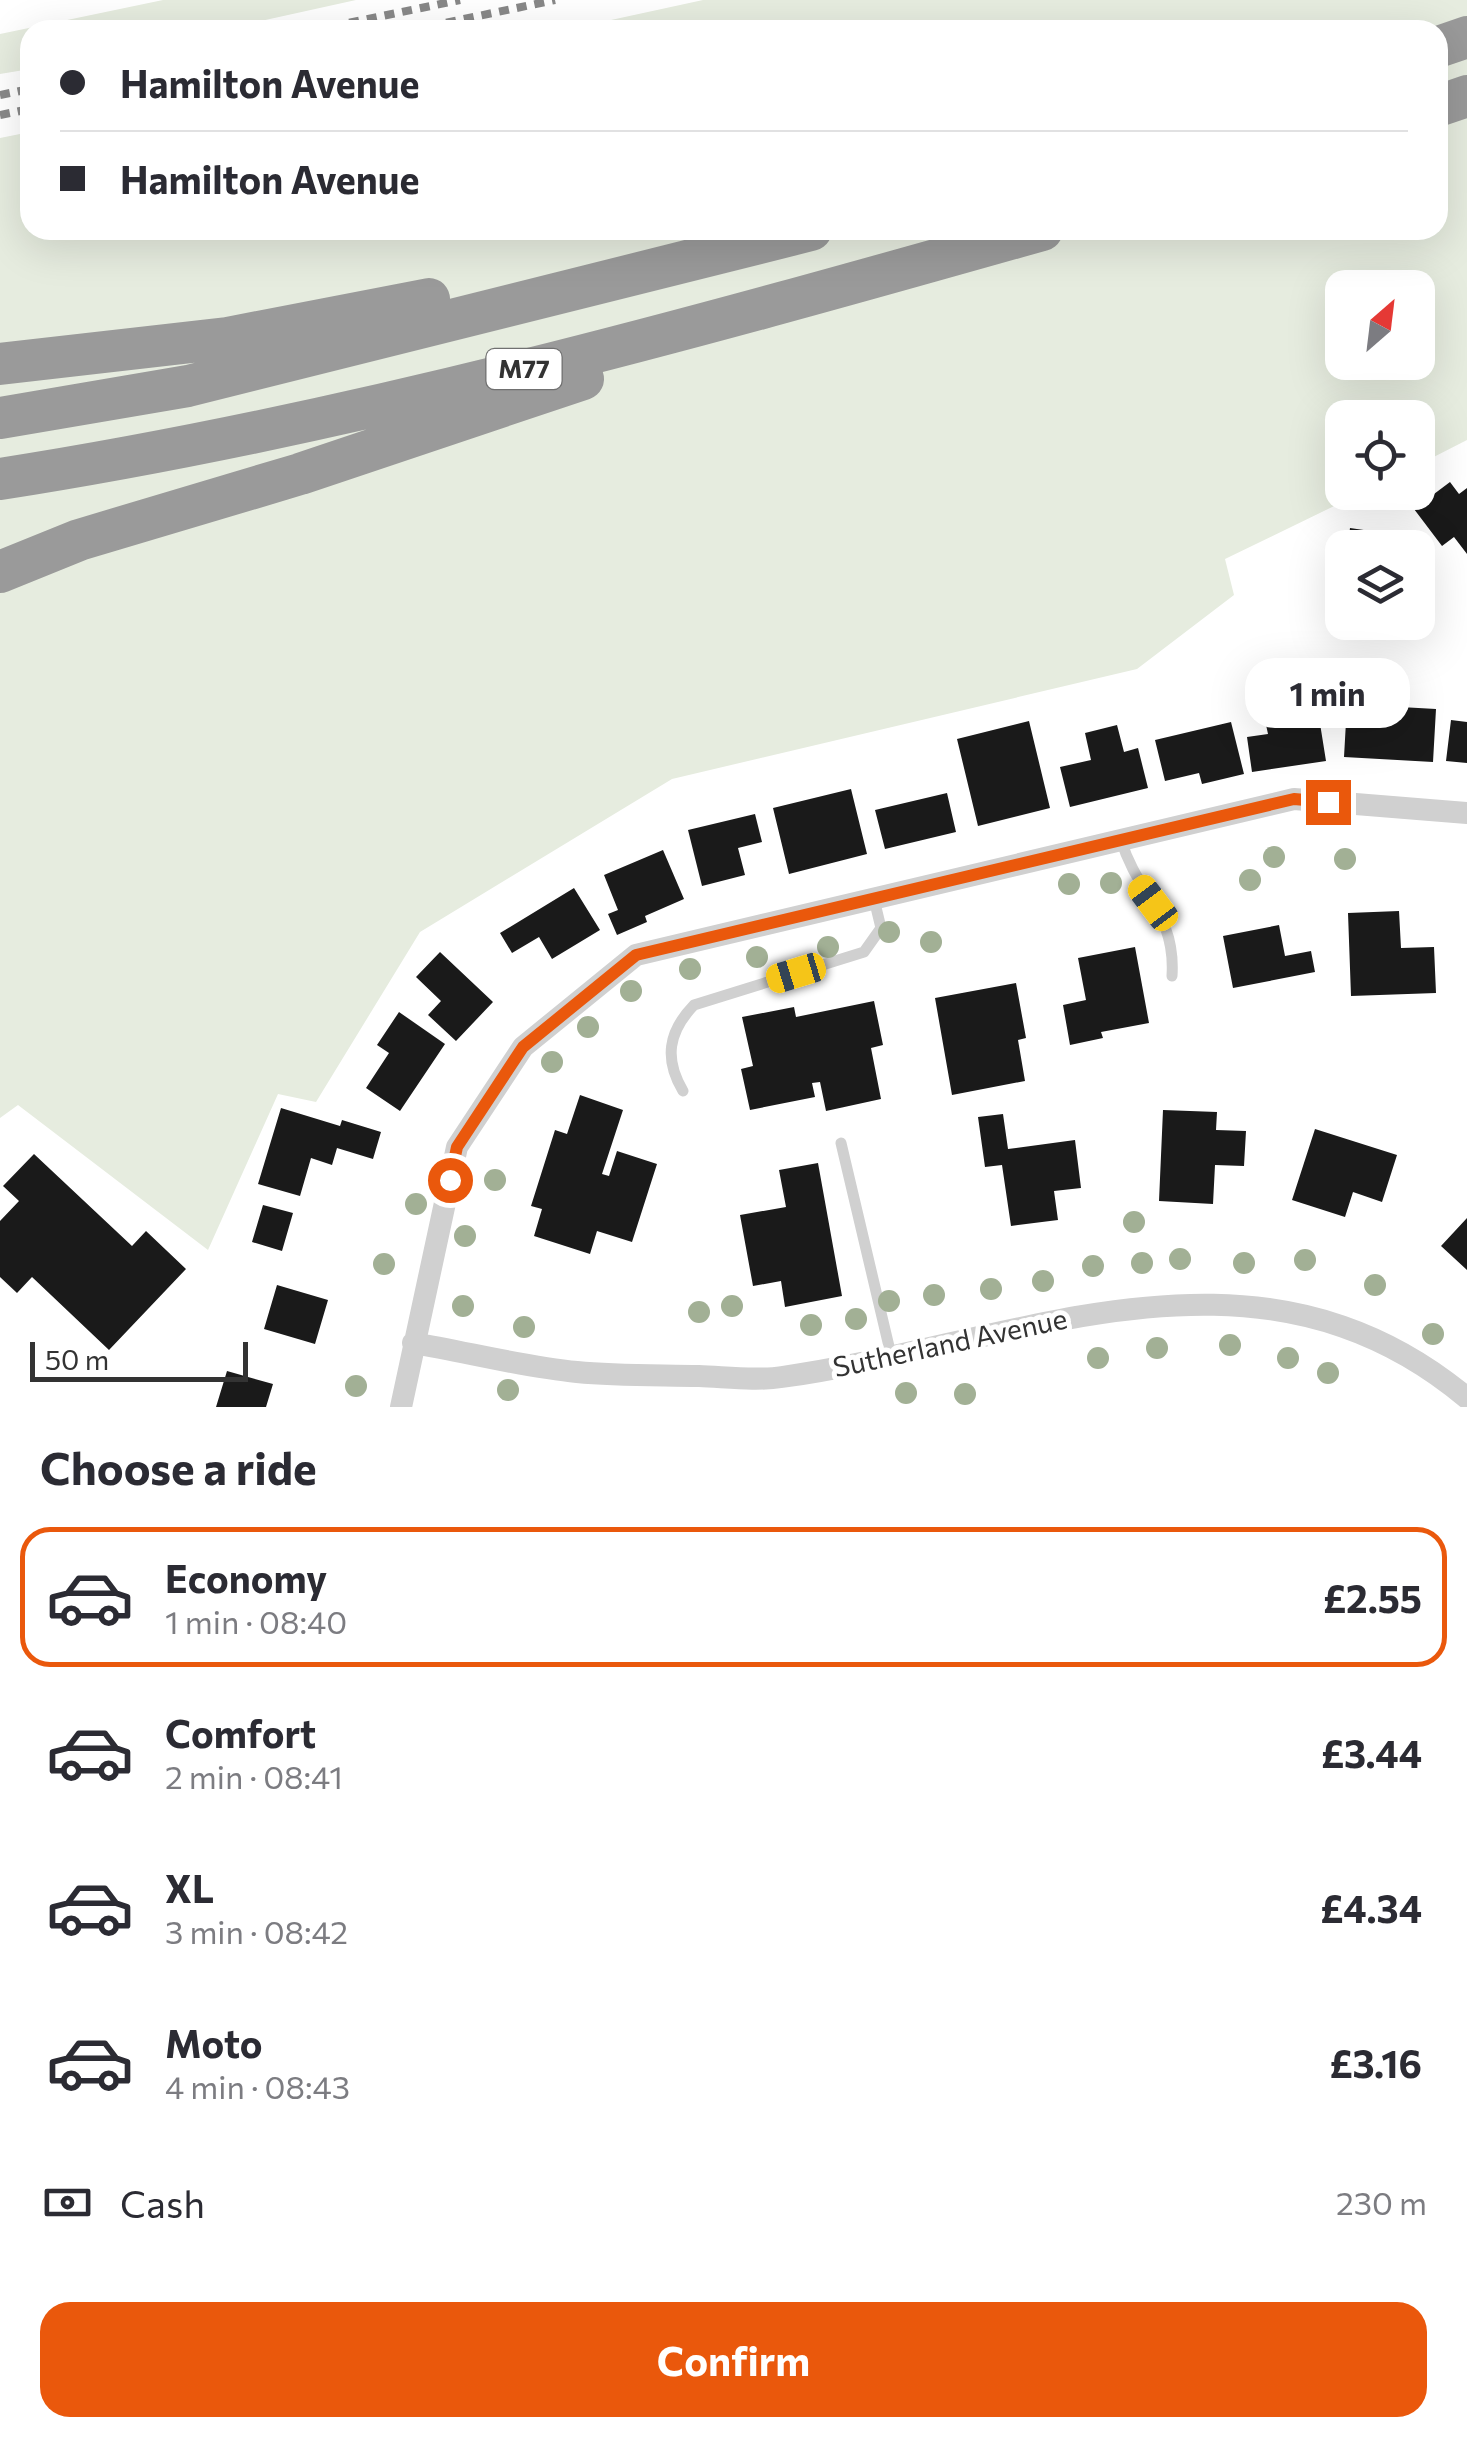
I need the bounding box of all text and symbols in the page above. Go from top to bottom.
text: Hamilton Avenue [120,59,419,106]
text: Hamilton Avenue [120,155,419,202]
north arrow [1325,270,1435,380]
map controls [1325,270,1435,640]
road number: M77 [486,349,562,389]
button: locate [1325,400,1435,510]
button: layers [1325,530,1435,640]
callout: 1 min [1246,657,1410,727]
text: 1 min [1290,673,1365,713]
route end [1306,780,1351,825]
car [1123,870,1183,936]
car [763,950,829,996]
route start [428,1158,473,1203]
street label: Sutherland Avenue [830,1301,1070,1383]
scale bar [30,1337,248,1382]
text: 50 m [45,1342,109,1376]
text: Choose a ride [40,1439,317,1494]
icon: car [45,1552,135,1642]
text: Economy [165,1554,327,1601]
text: £2.55 [1323,1574,1422,1621]
text: 1 min · 08:40 [165,1601,347,1641]
icon: car [45,1707,135,1797]
text: Comfort [165,1709,316,1756]
text: £3.44 [1321,1729,1422,1776]
text: 2 min · 08:41 [165,1756,343,1796]
icon: car [45,1862,135,1952]
text: XL [165,1864,214,1911]
text: £4.34 [1320,1884,1422,1931]
text: 3 min · 08:42 [165,1911,348,1951]
icon: car [45,2017,135,2107]
text: Moto [165,2019,263,2066]
text: £3.16 [1329,2039,1422,2086]
text: 4 min · 08:43 [165,2066,350,2106]
icon: cash [40,2175,95,2230]
text: Cash [120,2179,205,2226]
text: 230 m [1336,2182,1427,2222]
button: Confirm [40,2302,1427,2417]

